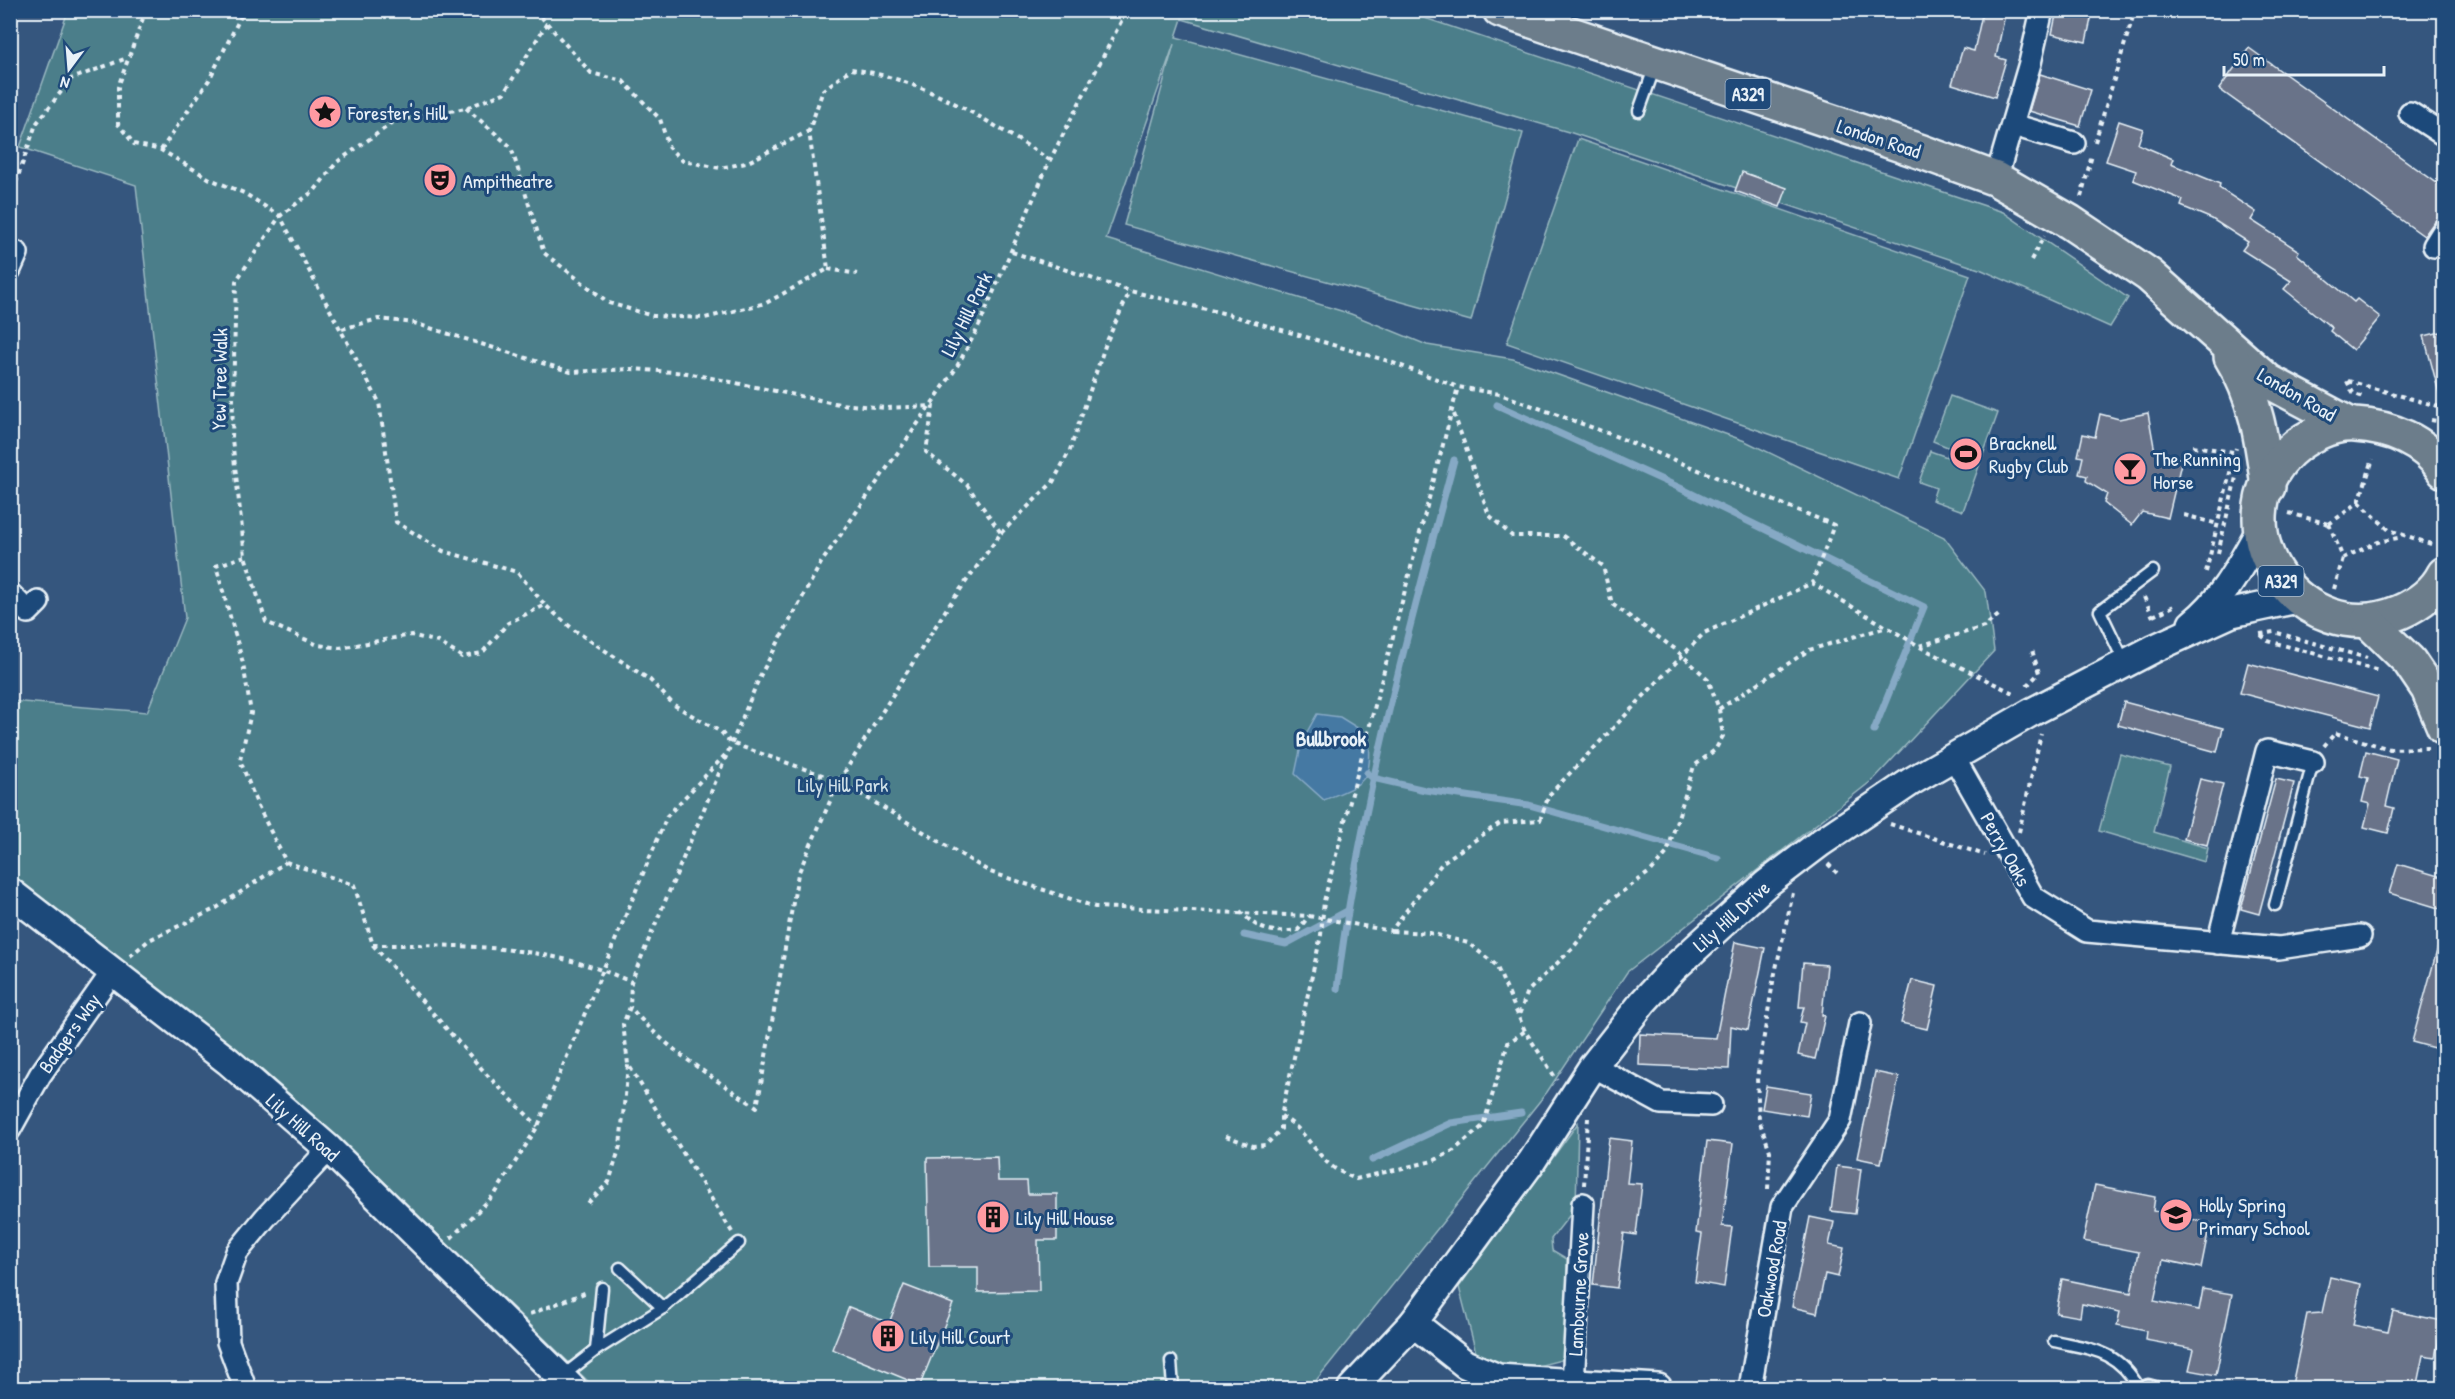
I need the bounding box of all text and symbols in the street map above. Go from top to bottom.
north arrow [39,39,99,99]
scale bar [2224,39,2384,77]
text: 50 m [2233,47,2265,72]
text: N [57,72,72,95]
road number: A329 [1726,79,1770,109]
place icon: Forester's Hill [307,94,343,130]
place label: Forester's Hill [347,99,448,126]
street label: London Road [1834,112,1925,164]
theatre icon: Ampitheatre [422,162,458,198]
place label: Ampitheatre [463,167,553,194]
street label: Lily Hill Park [934,267,998,361]
street label: Yew Tree Walk [205,328,233,430]
street label: London Road [2253,361,2342,427]
place label: Bracknell Rugby Club [1989,429,2069,479]
sports icon: Bracknell Rugby Club [1948,436,1984,472]
place label: The Running Horse [2153,445,2241,495]
bar icon: The Running Horse [2112,451,2148,487]
road number: A329 [2258,566,2304,596]
district label: Bullbrook [1296,724,1367,753]
park label: Lily Hill Park [798,771,888,798]
street label: Perry Oaks [1975,807,2038,891]
street label: Lily Hill Drive [1687,874,1775,958]
street label: Badgers Way [32,988,106,1078]
street label: Lily Hill Road [260,1087,346,1167]
place label: Holly Spring Primary School [2199,1191,2310,1241]
school or university icon: Holly Spring Primary School [2158,1197,2194,1233]
building icon: Lily Hill House [975,1199,1011,1235]
place label: Lily Hill House [1016,1204,1114,1231]
street label: Oakwood Road [1749,1218,1793,1320]
street label: Lambourne Grove [1561,1231,1595,1357]
building icon: Lily Hill Court [870,1318,906,1354]
place label: Lily Hill Court [911,1323,1011,1350]

